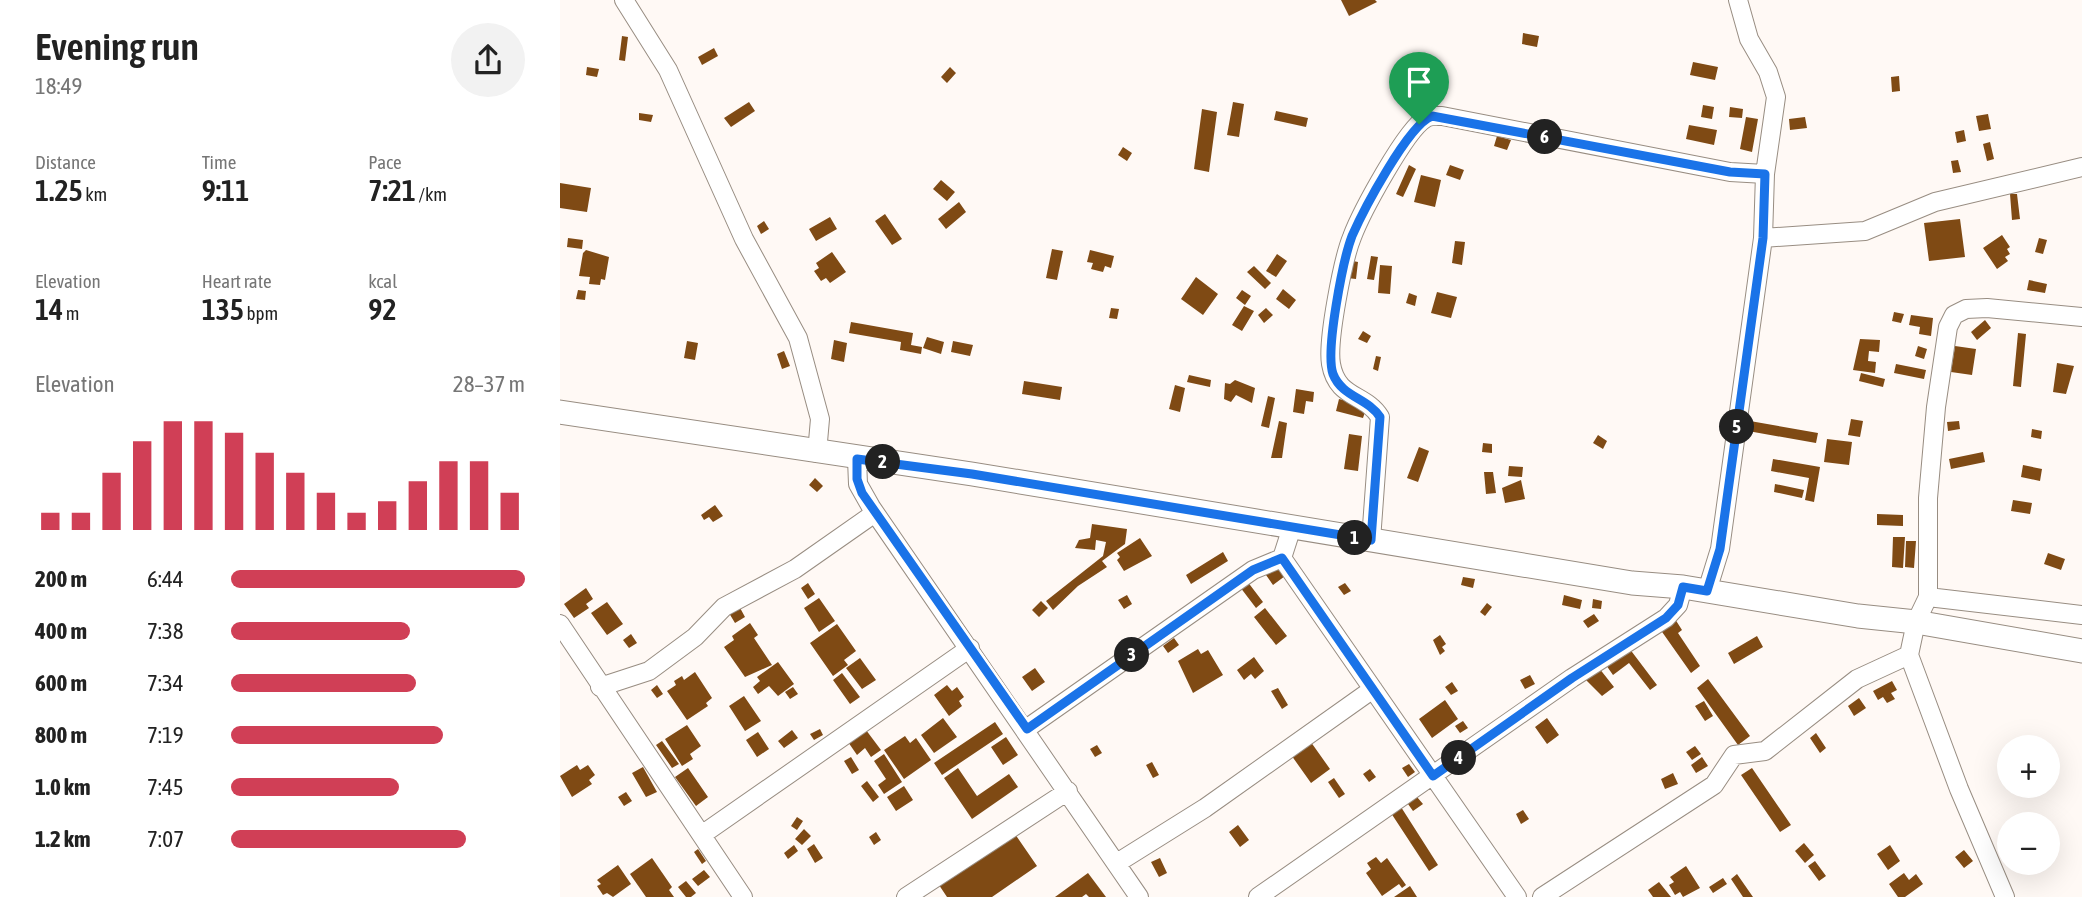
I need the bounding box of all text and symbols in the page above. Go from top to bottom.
button: share [451,23,525,97]
text: Evening run [35,25,199,68]
pin [1389,52,1449,124]
icon: arrive [1400,63,1438,101]
text: 18:49 [35,73,82,99]
pin: 6 [1528,120,1562,154]
text: 6 [1540,125,1549,147]
text: Distance [35,151,96,173]
text: Time [202,151,236,173]
text: Pace [368,151,402,173]
text: 1.25 [35,173,83,207]
text: 9:11 [202,173,249,207]
text: 7:21 [368,173,416,207]
text: km [83,183,107,205]
text: /km [416,183,447,205]
text: Elevation [35,270,101,292]
text: Heart rate [202,270,272,292]
text: kcal [368,270,397,292]
text: 14 [35,292,63,326]
text: 135 [202,292,244,326]
text: 92 [368,292,397,326]
text: m [63,302,80,324]
text: bpm [244,302,278,324]
text: Elevation [35,371,115,397]
text: 28–37 m [453,371,525,397]
pin: 5 [1720,410,1754,444]
text: 5 [1732,415,1741,437]
pin: 2 [866,444,900,480]
text: 2 [878,450,887,472]
pin: 1 [1338,520,1372,556]
text: 1 [1350,526,1359,548]
text: 200 m [35,566,87,592]
text: 6:44 [147,566,184,592]
text: 400 m [35,618,87,644]
text: 7:38 [147,618,184,644]
pin: 3 [1114,638,1150,672]
text: 3 [1127,643,1136,665]
text: 600 m [35,670,87,696]
text: 7:34 [147,670,184,696]
text: 800 m [35,722,87,748]
text: 7:19 [147,722,184,748]
map controls [1997,735,2060,875]
button: + [1997,735,2060,798]
pin: 4 [1441,740,1476,776]
text: 4 [1454,746,1463,768]
text: 1.0 km [35,774,91,800]
text: 7:45 [147,774,184,800]
button: − [1997,812,2060,875]
text: 1.2 km [35,826,91,852]
text: 7:07 [147,826,184,852]

